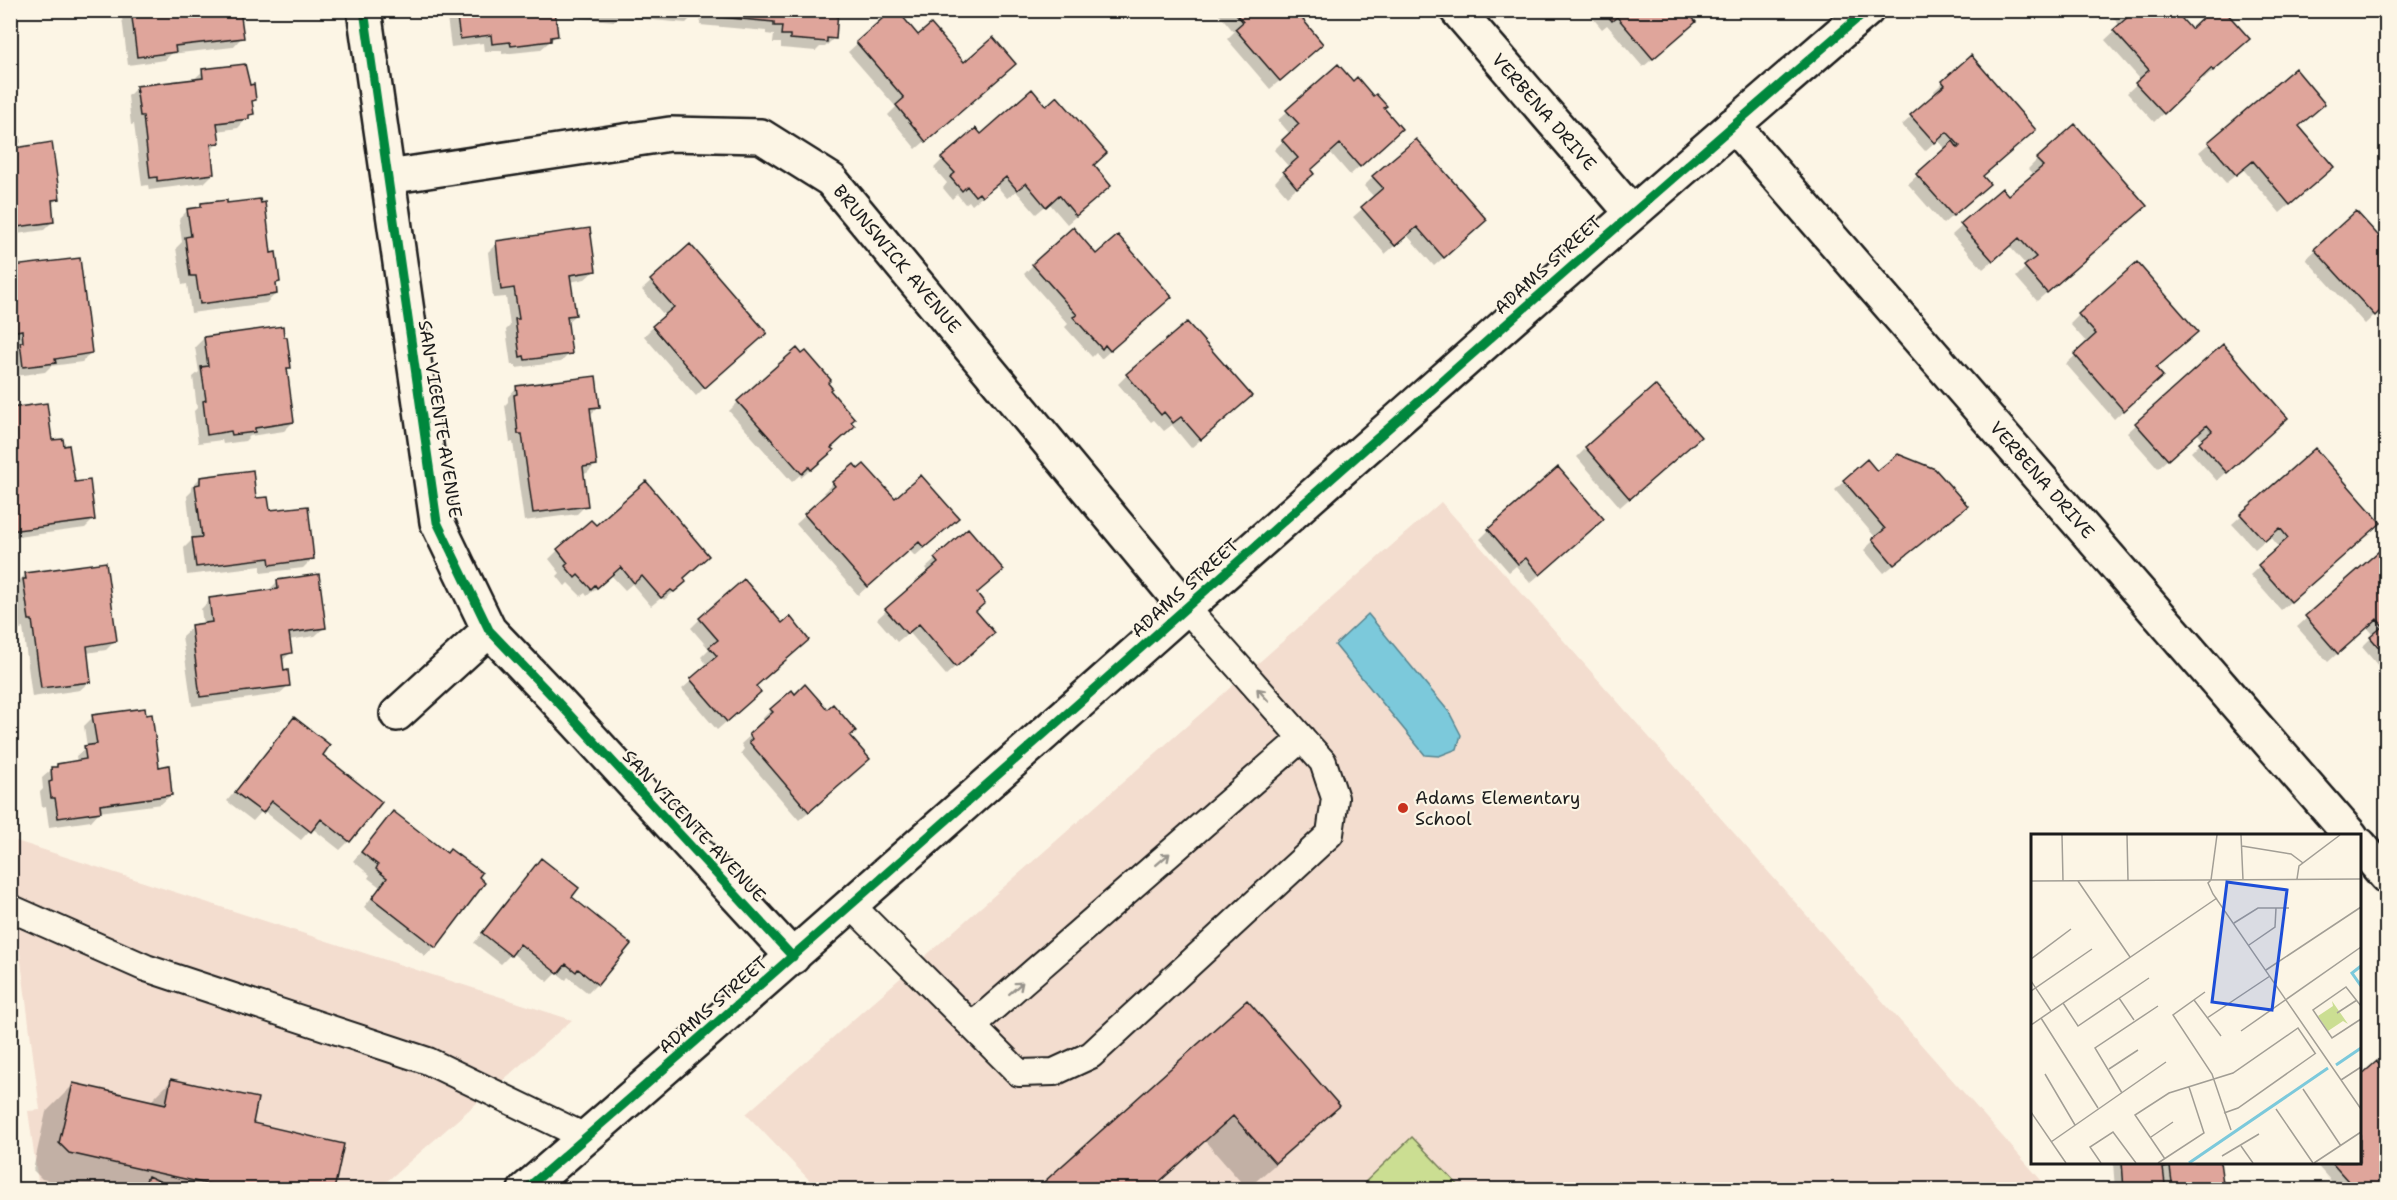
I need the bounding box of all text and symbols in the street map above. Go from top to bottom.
street label: VERBENA DRIVE [1486,48,1602,176]
street label: BRUNSWICK AVENUE [828,180,966,338]
street label: ADAMS STREET [1489,210,1607,320]
street label: SAN VICENTE AVENUE [413,318,467,520]
street label: VERBENA DRIVE [1984,416,2100,544]
street label: ADAMS STREET [1126,533,1244,643]
one-way arrow [1256,688,1270,703]
street label: SAN VICENTE AVENUE [617,745,771,907]
place label: Adams Elementary School [1415,786,1580,831]
marker: Adams Elementary School [1396,801,1410,815]
inset map [2031,834,2361,1164]
one-way arrow [1155,852,1170,866]
street label: ADAMS STREET [653,951,773,1059]
one-way arrow [1008,981,1024,994]

